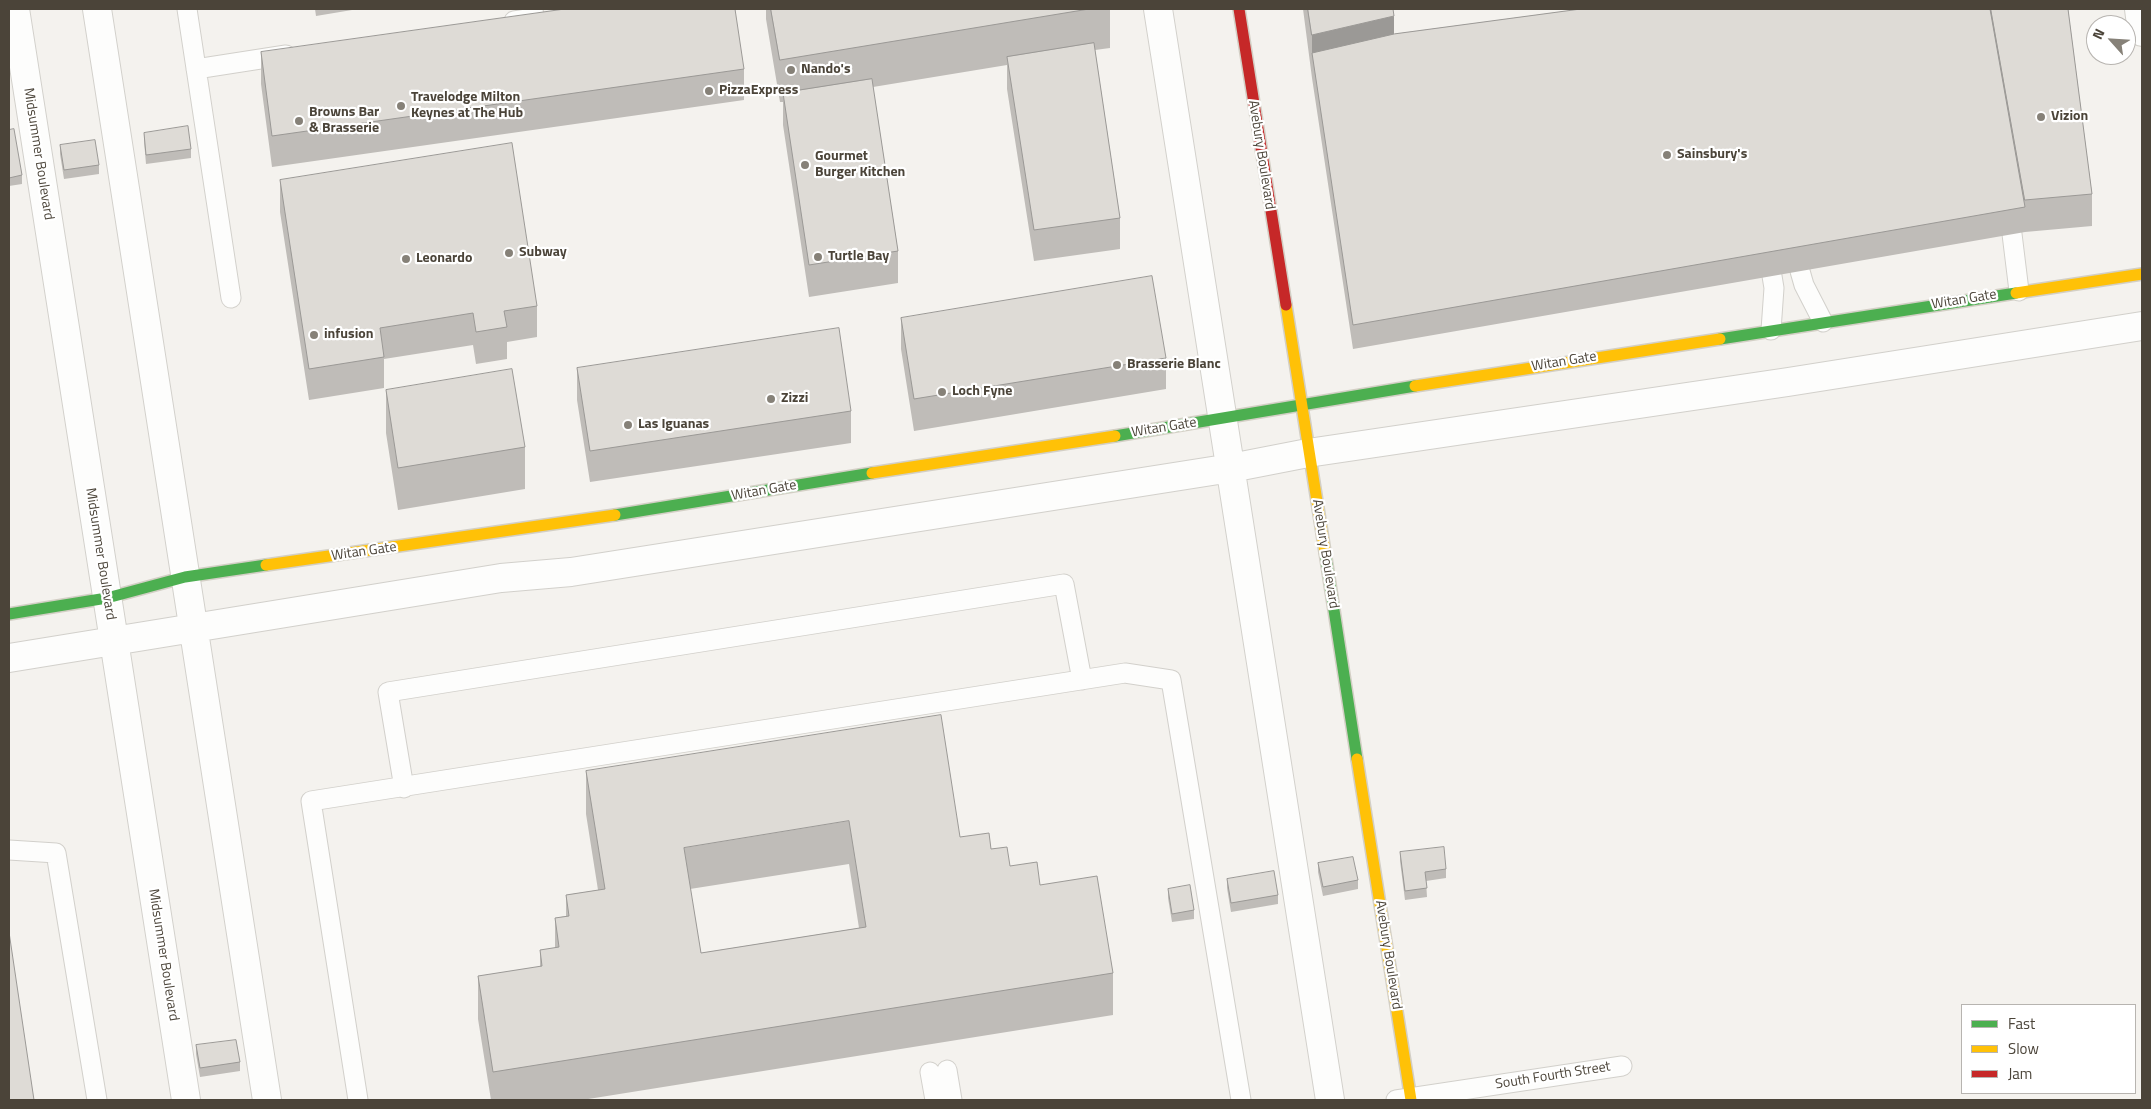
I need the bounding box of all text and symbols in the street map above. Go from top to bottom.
north arrow [2086,15,2136,65]
text: N [2086,25,2110,43]
place label: Nando's [801,62,851,78]
marker: Nando's [785,64,797,76]
place label: PizzaExpress [719,83,798,99]
marker: PizzaExpress [703,85,715,97]
street label: Midsummer Boulevard [19,87,57,221]
place label: Travelodge Milton Keynes at The Hub [411,90,523,122]
street label: Avebury Boulevard [1244,99,1278,211]
marker: Travelodge Milton Keynes at The Hub [395,100,407,112]
place label: Browns Bar & Brasserie [309,105,379,138]
place label: Vizion [2051,109,2088,125]
marker: Vizion [2035,111,2047,123]
marker: Browns Bar & Brasserie [293,115,305,127]
place label: Sainsbury's [1677,147,1747,163]
place label: Gourmet Burger Kitchen [815,149,905,182]
marker: Sainsbury's [1661,149,1673,161]
marker: Gourmet Burger Kitchen [799,159,811,171]
place label: Subway [519,245,567,261]
marker: Subway [503,247,515,259]
place label: Turtle Bay [828,249,889,265]
place label: Leonardo [416,251,472,267]
marker: Turtle Bay [812,251,824,263]
marker: Leonardo [400,253,412,265]
street label: Witan Gate [1930,287,1998,313]
place label: infusion [324,327,374,343]
marker: infusion [308,329,320,341]
street label: Witan Gate [1530,349,1598,375]
place label: Brasserie Blanc [1127,357,1221,373]
marker: Brasserie Blanc [1111,359,1123,371]
place label: Loch Fyne [952,384,1012,400]
marker: Loch Fyne [936,386,948,398]
place label: Zizzi [781,391,808,407]
marker: Zizzi [765,393,777,405]
street label: Witan Gate [1130,415,1198,441]
place label: Las Iguanas [638,417,709,433]
marker: Las Iguanas [622,419,634,431]
street label: Witan Gate [730,477,798,505]
street label: Midsummer Boulevard [81,487,119,621]
street label: Avebury Boulevard [1308,498,1342,610]
street label: Witan Gate [330,539,398,565]
street label: Midsummer Boulevard [144,888,182,1022]
street label: Avebury Boulevard [1371,899,1405,1011]
legend [1961,1004,2136,1094]
text: Fast [2008,1012,2035,1035]
text: Slow [2008,1037,2039,1060]
street label: South Fourth Street [1494,1059,1612,1093]
text: Jam [2008,1062,2032,1085]

